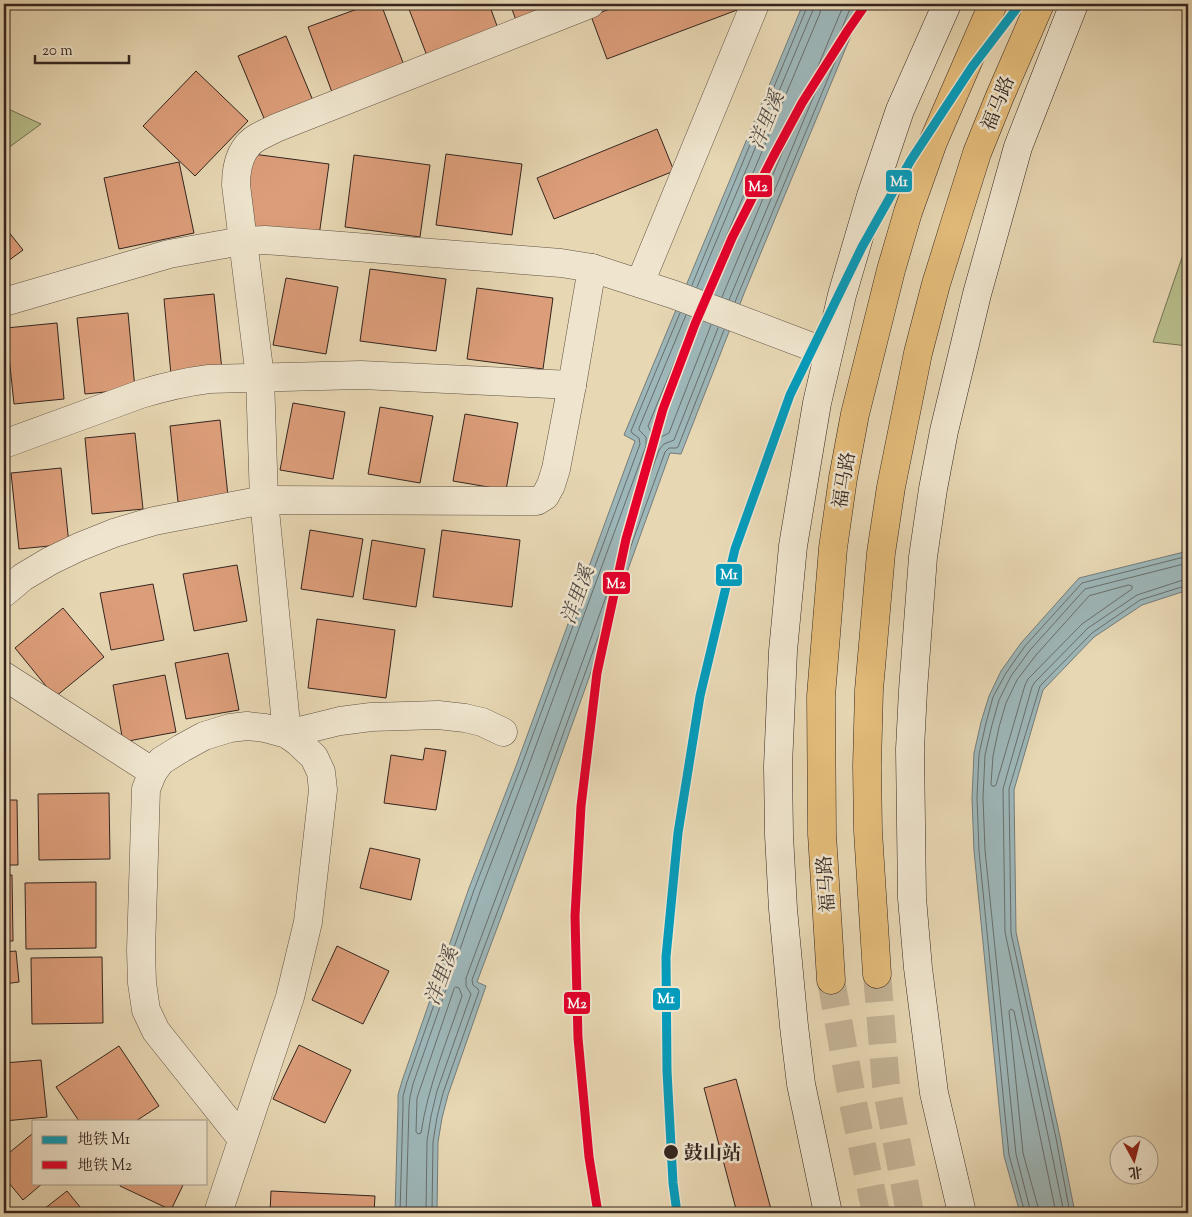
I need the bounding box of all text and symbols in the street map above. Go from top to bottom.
scale bar [35,32,129,64]
text: 20 m [42,41,73,62]
street label: 福马路 [976,72,1023,135]
water label: 洋里溪 [744,86,794,154]
line badge: M1 [885,169,913,193]
text: M1 [890,173,908,193]
line badge: M2 [744,174,773,198]
text: M2 [748,178,768,198]
street label: 福马路 [828,450,863,511]
water label: 洋里溪 [555,561,604,629]
line badge: M1 [715,563,743,587]
text: M1 [720,566,738,586]
line badge: M2 [602,571,631,595]
text: M2 [606,575,626,595]
street label: 福马路 [812,854,843,913]
water label: 洋里溪 [419,942,468,1010]
line badge: M1 [652,987,681,1011]
text: M1 [657,990,675,1010]
line badge: M2 [563,991,591,1015]
text: M2 [567,995,587,1015]
legend [32,1120,208,1184]
text: 地铁 M1 [78,1130,130,1151]
north arrow [1110,1134,1160,1184]
place label: 鼓山站 [684,1141,741,1168]
marker: 鼓山站 [662,1143,680,1161]
text: 地铁 M2 [78,1156,132,1177]
text: 北 [1127,1160,1144,1182]

